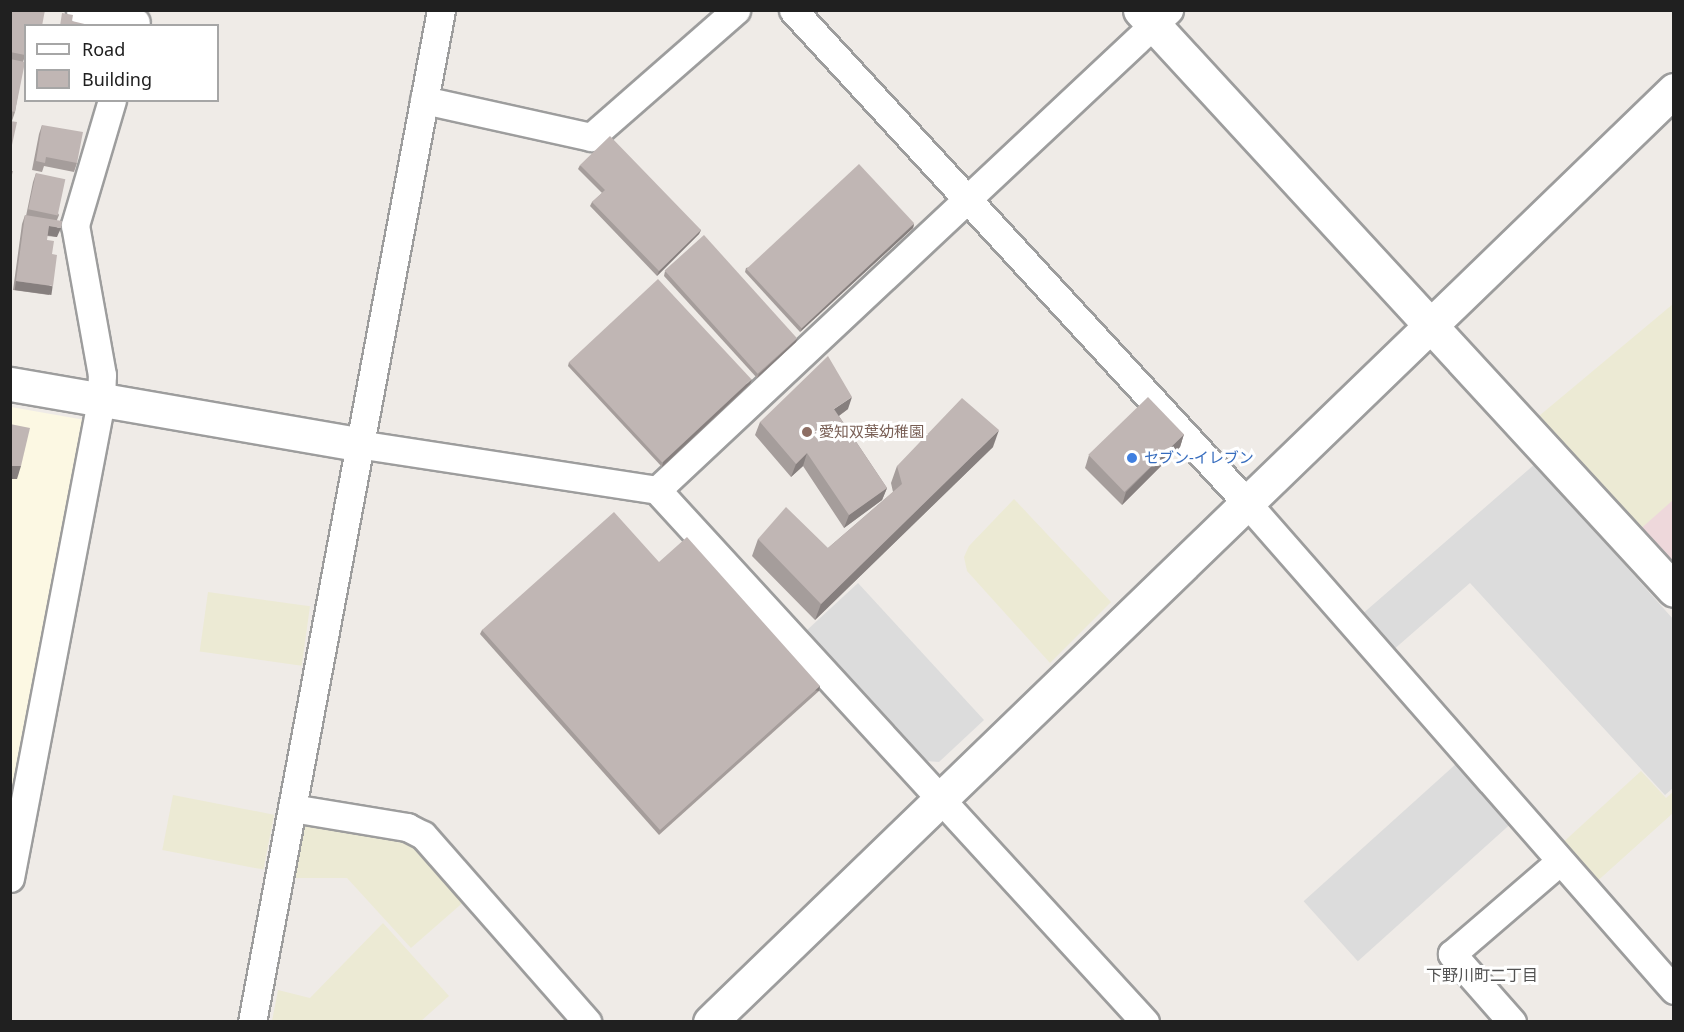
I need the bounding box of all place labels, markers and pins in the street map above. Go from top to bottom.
place label: 愛知双葉幼稚園 [819,423,924,441]
marker: 愛知双葉幼稚園 [800,425,814,439]
place label: セブン-イレブン [1144,449,1254,467]
marker: セブン-イレブン [1125,451,1139,465]

